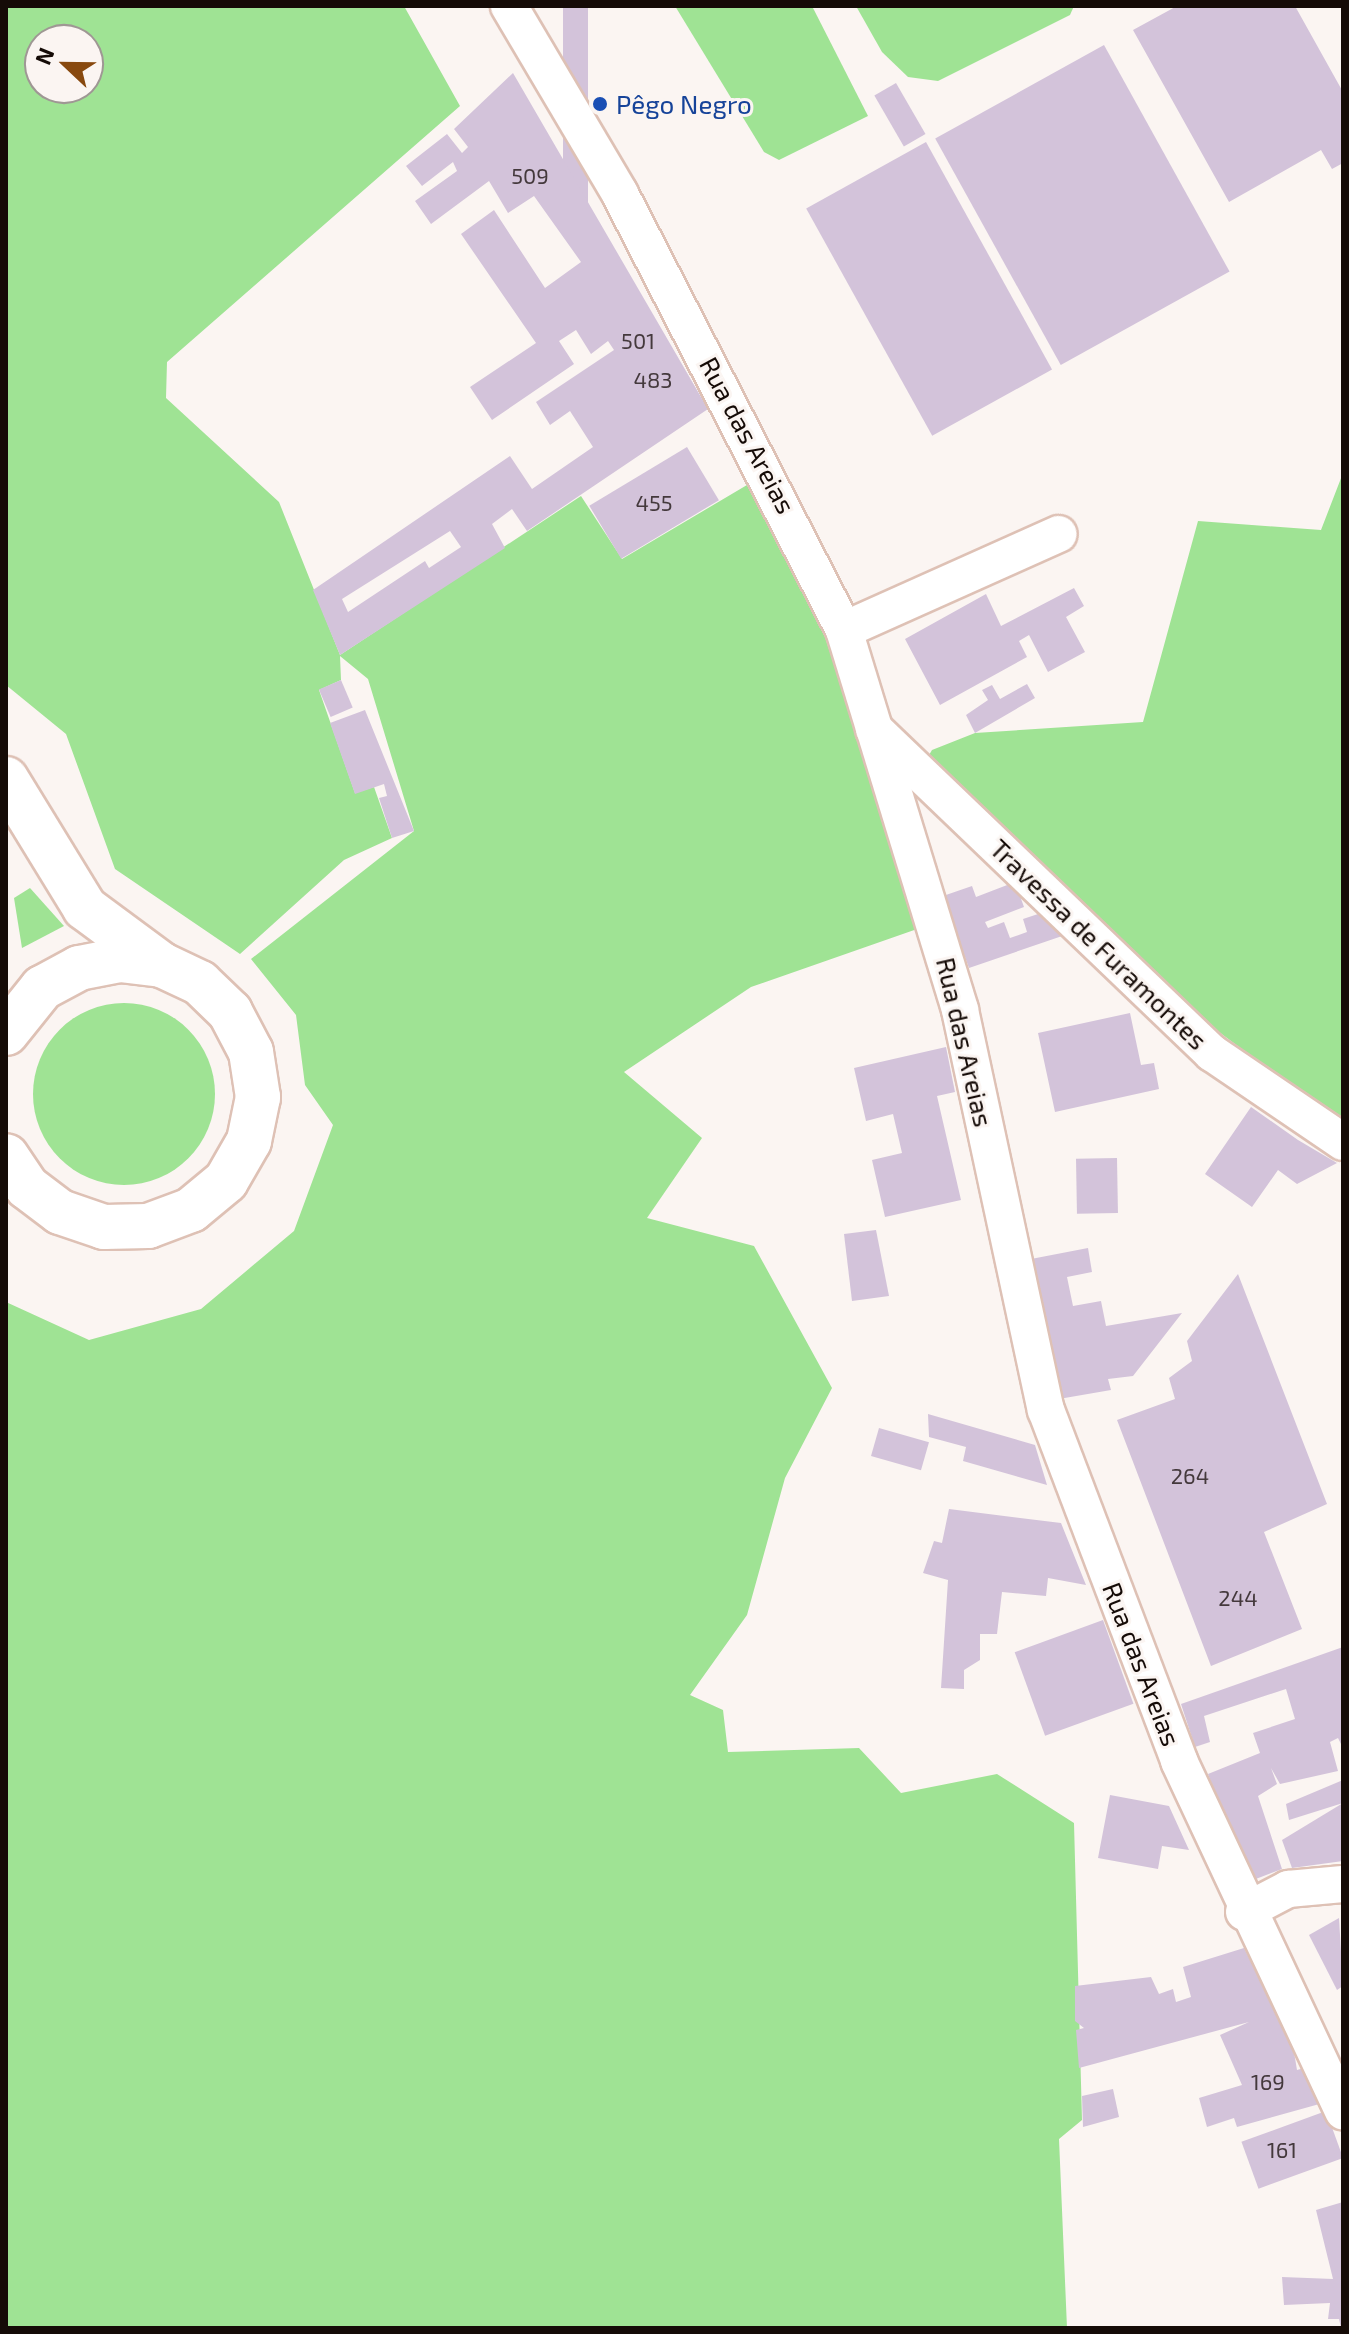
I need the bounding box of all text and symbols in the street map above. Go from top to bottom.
north arrow [24,24,104,104]
text: N [29,44,59,68]
place label: Pêgo Negro [616,88,752,120]
marker: Pêgo Negro [591,95,609,113]
house number: 509 [511,163,549,189]
house number: 501 [621,328,655,354]
street label: Rua das Areias [694,351,802,519]
house number: 483 [633,367,673,393]
house number: 455 [635,490,673,516]
street label: Travessa de Furamontes [984,832,1214,1056]
street label: Rua das Areias [930,954,1000,1130]
house number: 264 [1171,1463,1209,1489]
street label: Rua das Areias [1096,1578,1188,1750]
house number: 244 [1218,1585,1258,1611]
house number: 169 [1251,2069,1285,2095]
house number: 161 [1267,2137,1297,2163]

